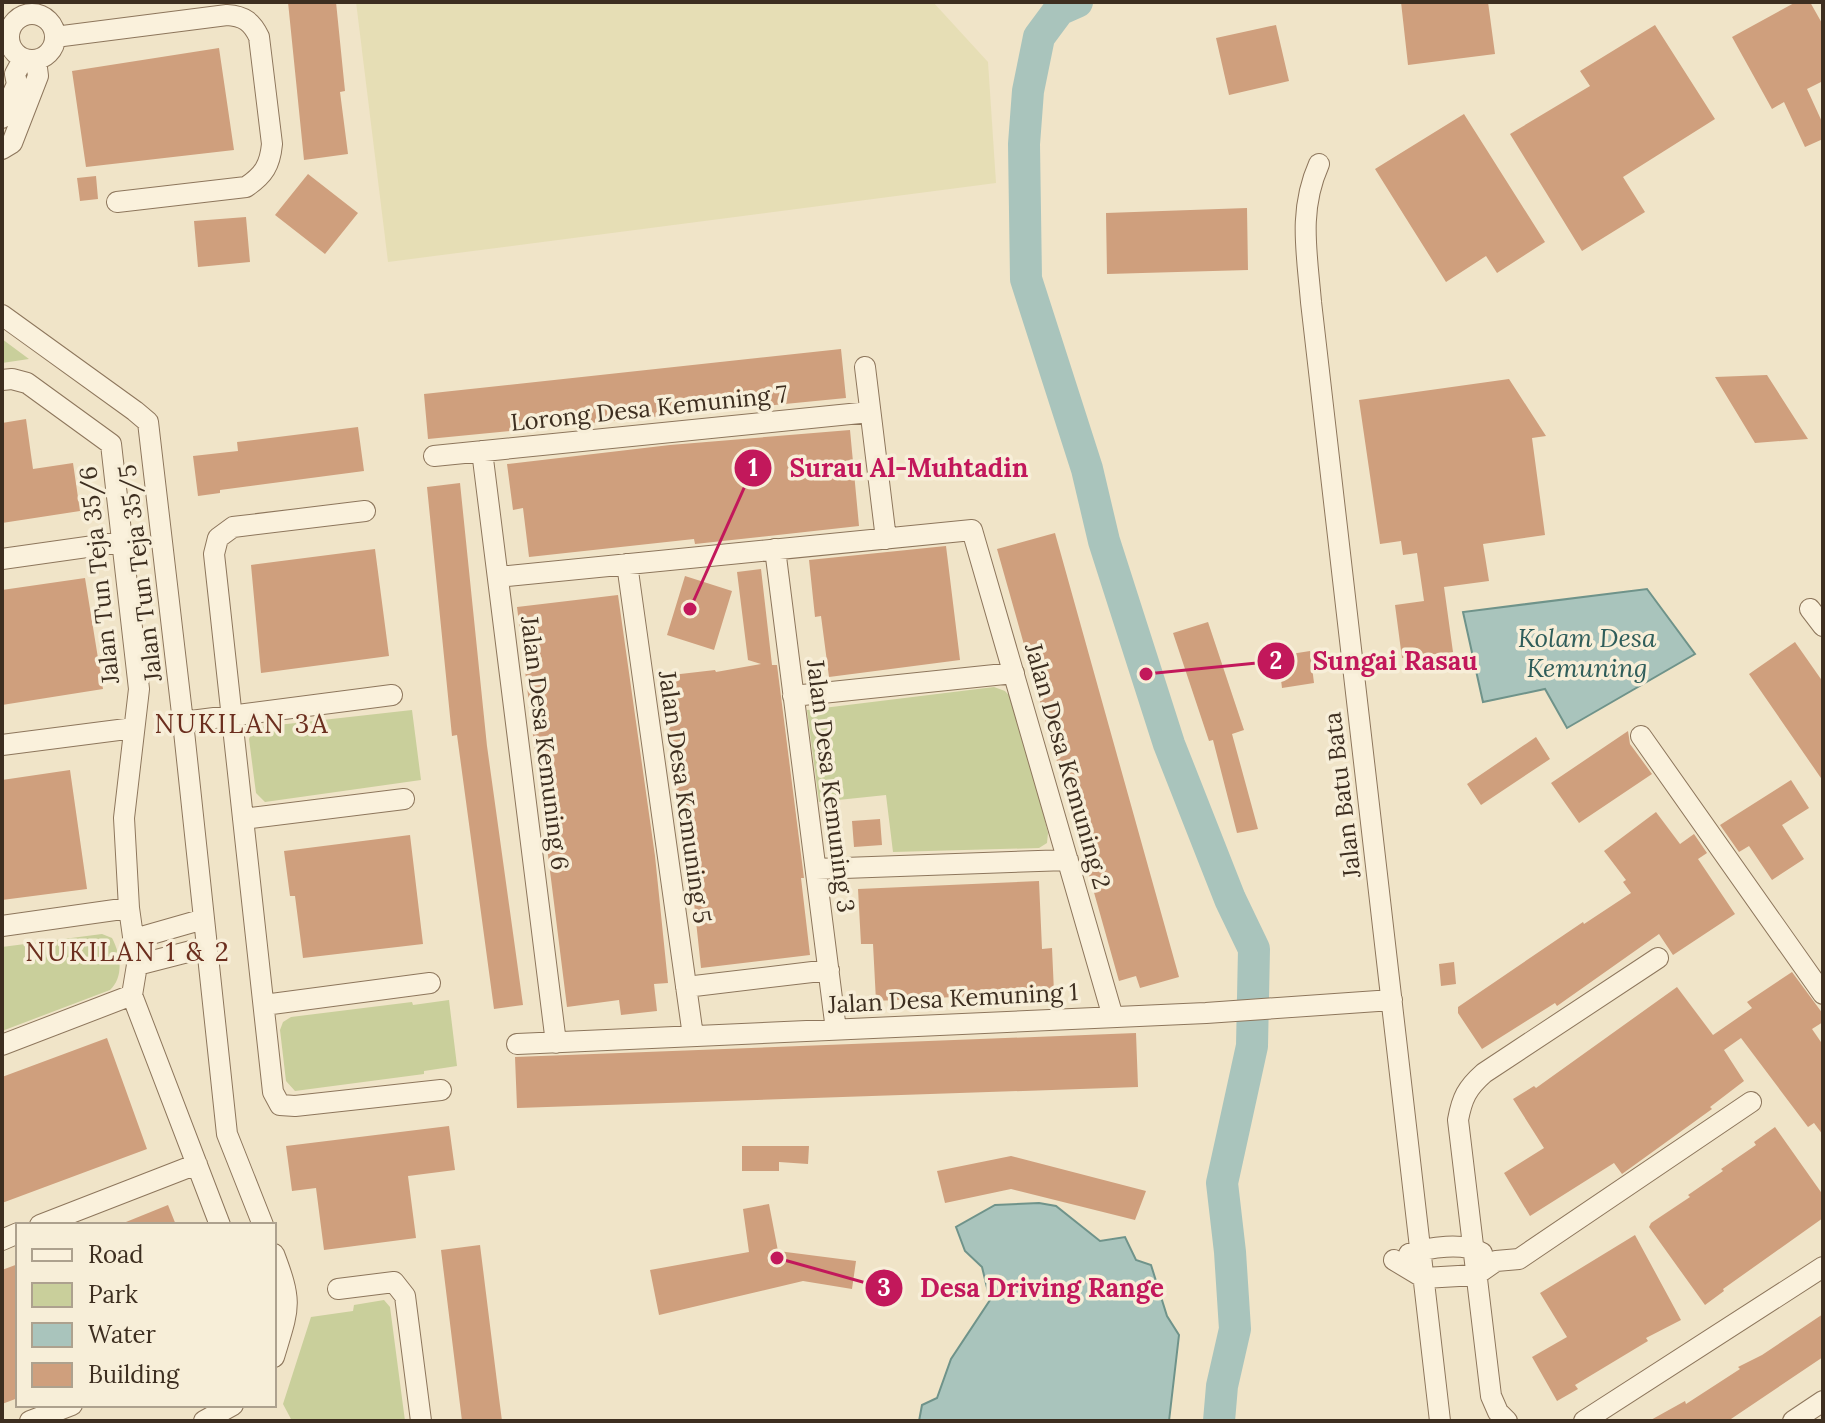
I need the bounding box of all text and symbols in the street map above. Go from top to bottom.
street label: Lorong Desa Kemuning 7 [509,378,789,438]
callout: Surau Al-Muhtadin [733,443,1044,493]
text: Surau Al-Muhtadin [790,451,1029,484]
text: 1 [748,452,758,483]
street label: Jalan Tun Teja 35/5 [111,463,169,684]
street label: Jalan Tun Teja 35/6 [72,465,126,686]
street label: Jalan Desa Kemuning 6 [514,613,576,872]
water label: Kolam Desa Kemuning [1518,621,1657,684]
callout: Sungai Rasau [1256,636,1493,686]
street label: Jalan Desa Kemuning 2 [1018,638,1118,893]
text: Sungai Rasau [1312,644,1478,677]
text: 2 [1270,645,1282,676]
street label: Jalan Desa Kemuning 3 [800,657,862,915]
street label: Jalan Desa Kemuning 5 [652,668,718,925]
district label: NUKILAN 3A [155,707,330,740]
street label: Jalan Batu Bata [1316,710,1368,881]
district label: NUKILAN 1 & 2 [25,935,231,968]
street label: Jalan Desa Kemuning 1 [826,976,1079,1020]
legend [16,1223,276,1407]
text: Road [88,1239,144,1270]
callout: Desa Driving Range [864,1263,1179,1313]
text: Desa Driving Range [920,1271,1164,1304]
text: 3 [877,1272,891,1303]
text: Park [88,1279,138,1310]
text: Water [88,1319,156,1350]
text: Building [88,1359,180,1390]

